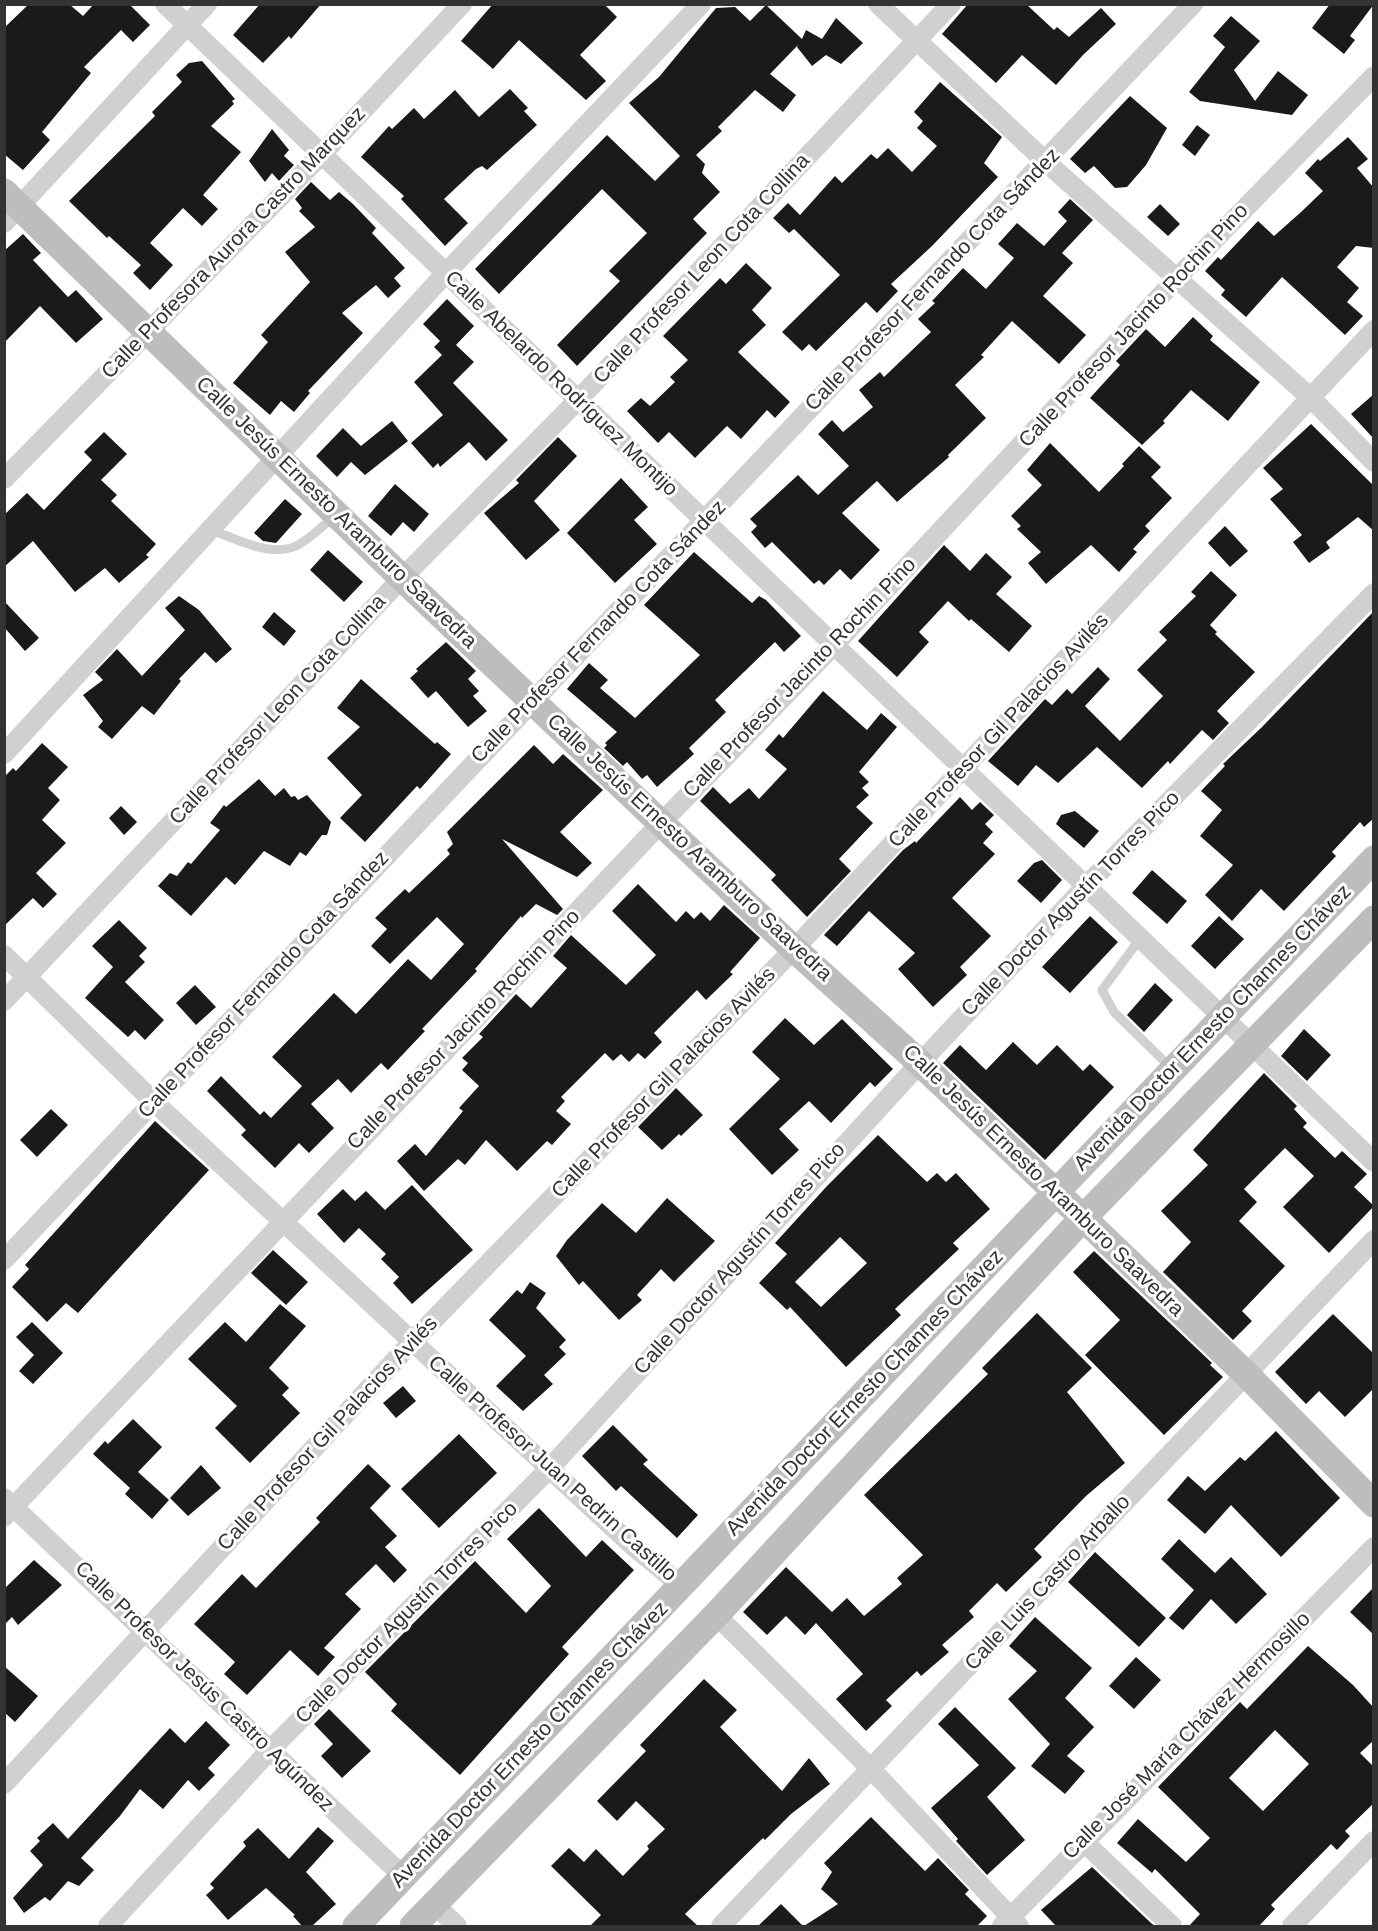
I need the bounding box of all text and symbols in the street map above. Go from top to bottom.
street label: Calle Profesora Aurora Castro Marquez [97,102,371,384]
street label: Calle Profesor Fernando Cota Sández [800,143,1066,417]
street label: Calle Profesor Leon Cota Collina [588,149,816,389]
street label: Calle Profesor Jacinto Rochin Pino [1014,199,1254,453]
street label: Calle Abelardo Rodríguez Montijo [439,266,683,502]
street label: Calle Jesús Ernesto Aramburo Saavedra [190,372,482,654]
street label: Calle Profesor Fernando Cota Sández [466,495,732,769]
street label: Calle Profesor Jacinto Rochin Pino [678,553,922,803]
street label: Calle Profesor Leon Cota Collina [164,590,392,830]
street label: Calle Profesor Gil Palacios Avilés [884,609,1114,853]
street label: Calle Jesús Ernesto Aramburo Saavedra [541,709,837,987]
street label: Calle Doctor Agustín Torres Pico [957,786,1185,1022]
street label: Calle Profesor Fernando Cota Sández [133,846,395,1124]
street label: Avenida Doctor Ernesto Channes Chávez [1069,880,1357,1176]
street label: Calle Profesor Jacinto Rochin Pino [342,905,586,1155]
street label: Calle Profesor Gil Palacios Avilés [547,962,781,1204]
street label: Calle Jesús Ernesto Aramburo Saavedra [897,1040,1189,1322]
street label: Calle Doctor Agustín Torres Pico [629,1138,851,1380]
street label: Avenida Doctor Ernesto Channes Chávez [721,1245,1009,1541]
street label: Calle Profesor Gil Palacios Avilés [213,1312,443,1556]
street label: Calle Profesor Juan Pedrin Castillo [423,1351,681,1587]
street label: Calle Luis Castro Arballo [960,1490,1136,1676]
street label: Calle Doctor Agustín Torres Pico [291,1497,523,1729]
street label: Calle Profesor Jesús Castro Agúndez [69,1556,339,1818]
street label: Avenida Doctor Ernesto Channes Chávez [386,1597,674,1893]
street label: Calle José María Chávez Hermosillo [1058,1607,1316,1865]

